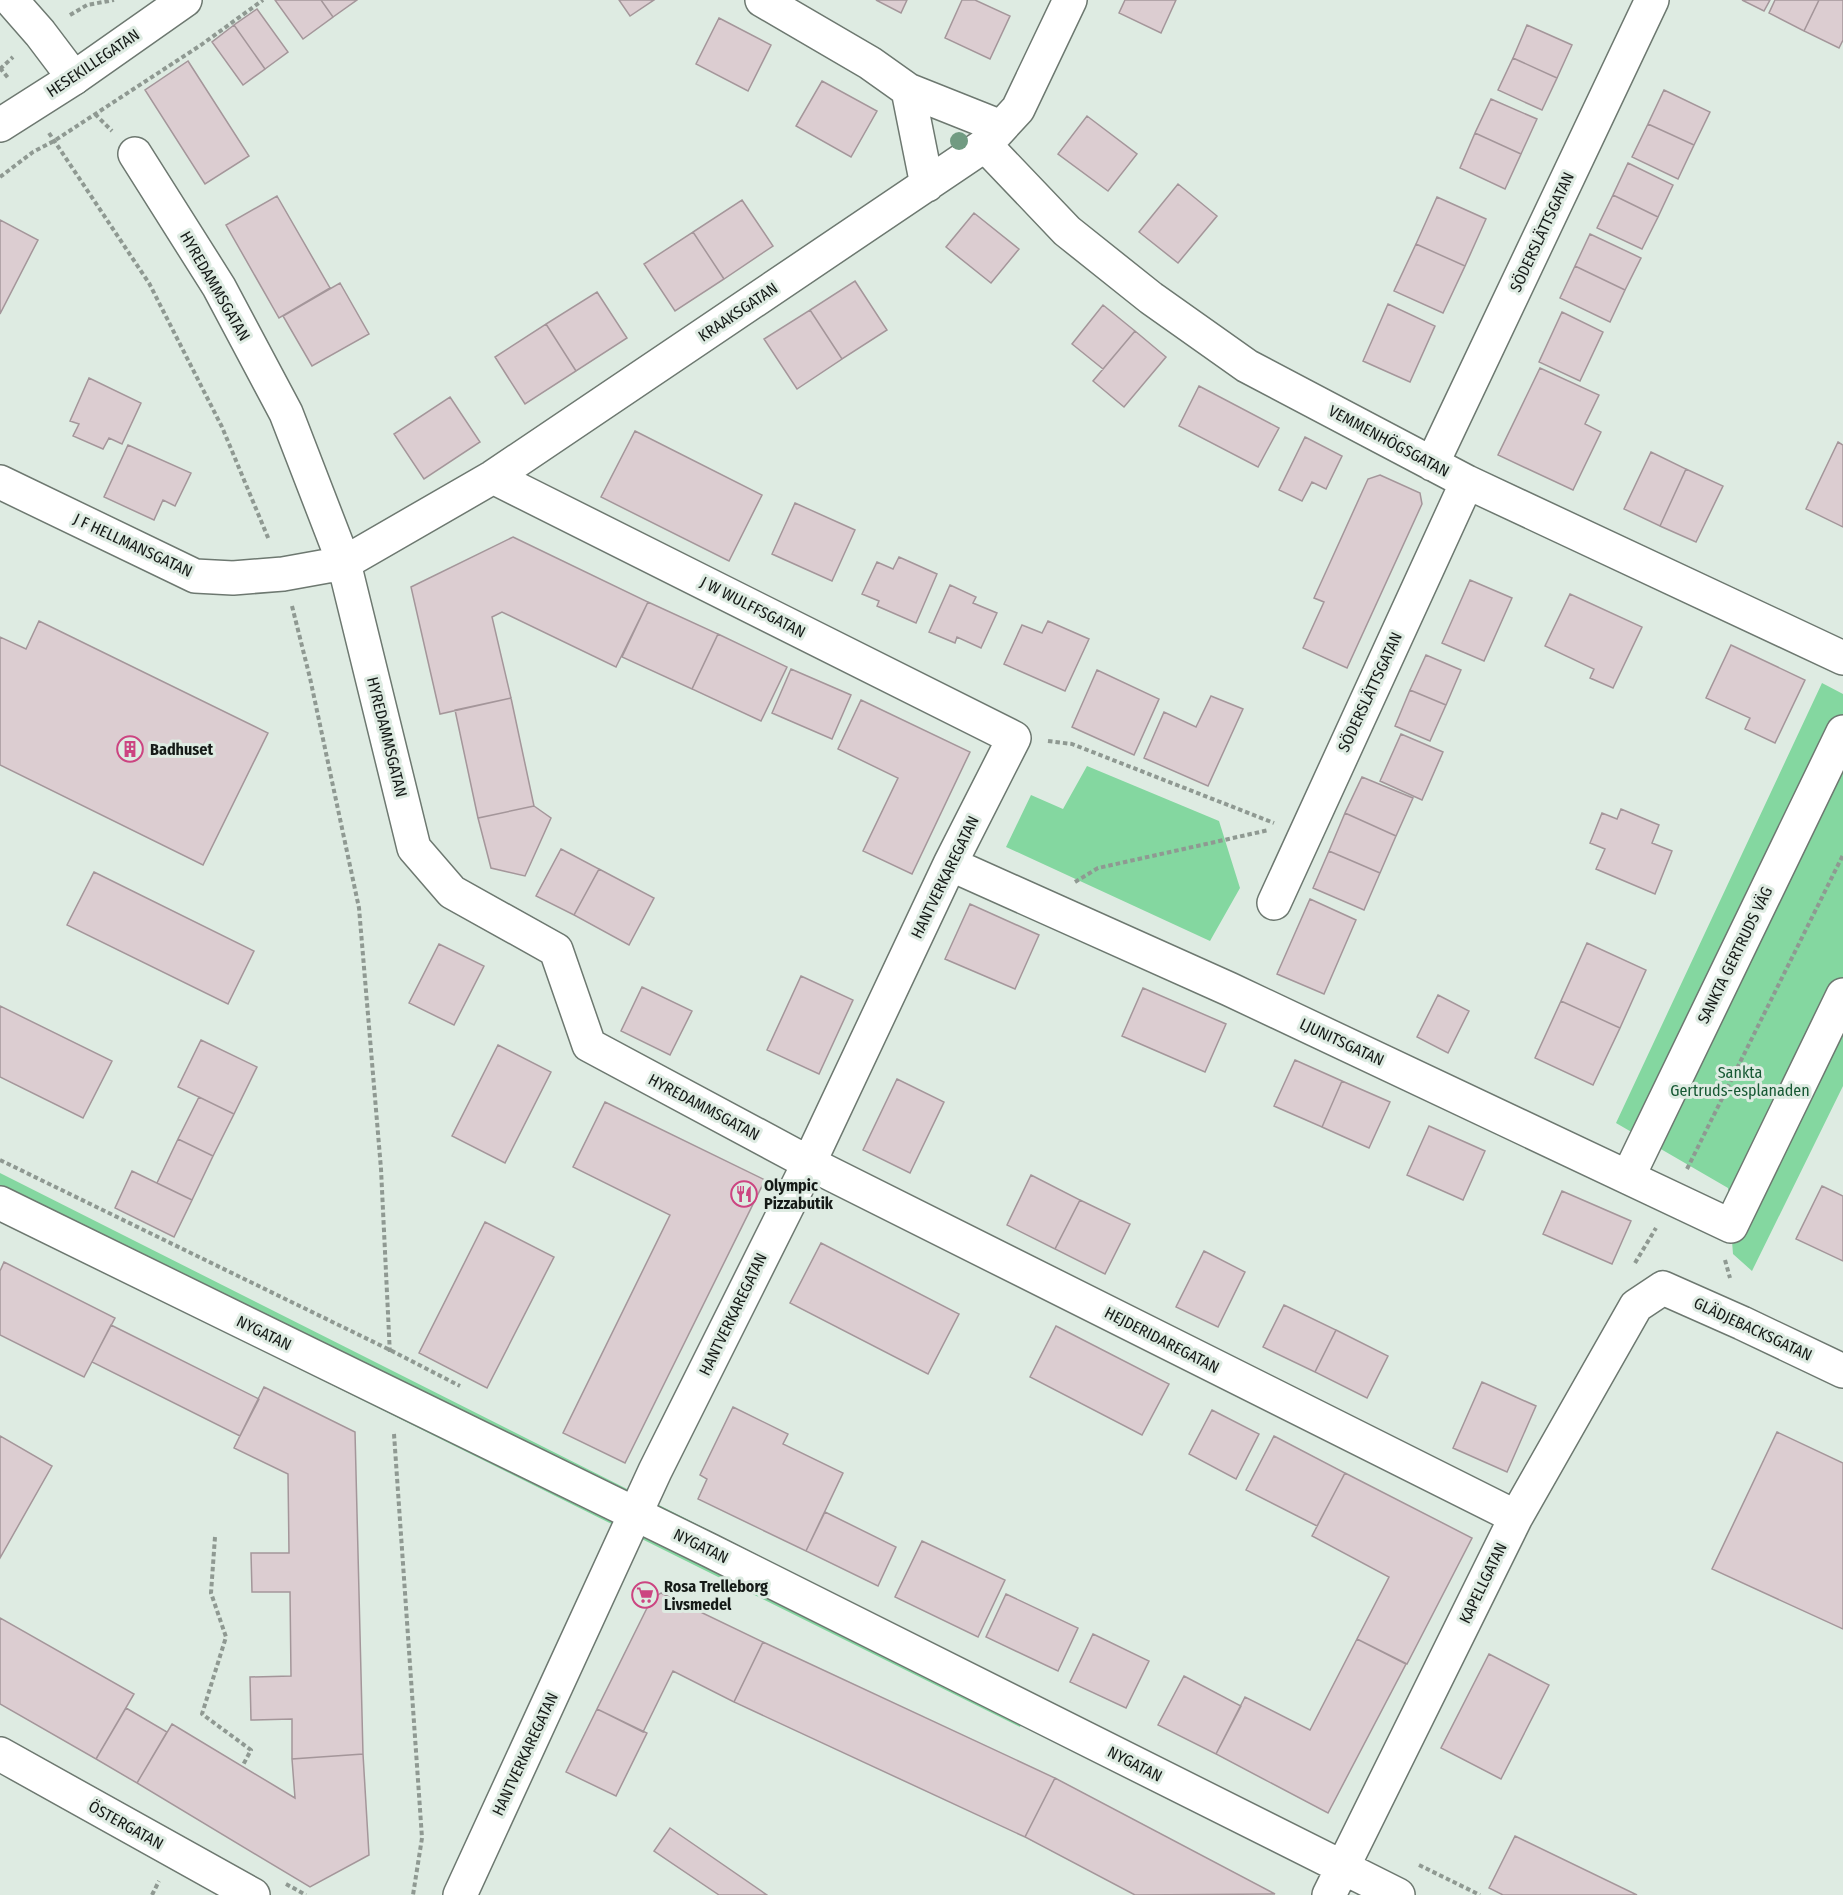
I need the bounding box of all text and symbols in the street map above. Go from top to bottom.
street label: HESEKILLEGATAN [43,25,143,101]
street label: SÖDERSLÄTTSGATAN [1506,169,1578,295]
street label: HYREDAMMSGATAN [176,228,254,344]
street label: KRAAKSGATAN [695,278,781,346]
street label: VEMMENHÖGSGATAN [1325,401,1453,481]
street label: J F HELLMANSGATAN [70,509,196,581]
street label: J W WULFFSGATAN [697,572,809,642]
street label: SÖDERSLÄTTSGATAN [1334,629,1406,755]
street label: HYREDAMMSGATAN [363,675,411,799]
building icon: Badhuset [115,734,145,764]
place label: Badhuset [150,740,213,759]
street label: HANTVERKAREGATAN [907,813,983,941]
street label: SANKTA GERTRUDS VÄG [1694,883,1776,1027]
street label: LJUNITSGATAN [1297,1014,1387,1070]
park label: Sankta Gertruds-esplanaden [1670,1063,1810,1100]
street label: HYREDAMMSGATAN [645,1070,763,1144]
place label: Olympic Pizzabutik [764,1176,834,1213]
restaurant icon: Olympic Pizzabutik [729,1179,759,1209]
street label: HANTVERKAREGATAN [695,1250,771,1378]
street label: GLÄDJEBACKSGATAN [1691,1293,1815,1365]
street label: HEJDERIDAREGATAN [1101,1303,1223,1377]
street label: NYGATAN [233,1312,295,1354]
street label: NYGATAN [670,1525,732,1567]
street label: KAPELLGATAN [1455,1539,1511,1627]
place label: Rosa Trelleborg Livsmedel [664,1577,768,1614]
supermarket icon: Rosa Trelleborg Livsmedel [630,1580,660,1610]
street label: HANTVERKAREGATAN [488,1689,562,1819]
street label: NYGATAN [1105,1742,1165,1786]
street label: ÖSTERGATAN [85,1797,167,1853]

